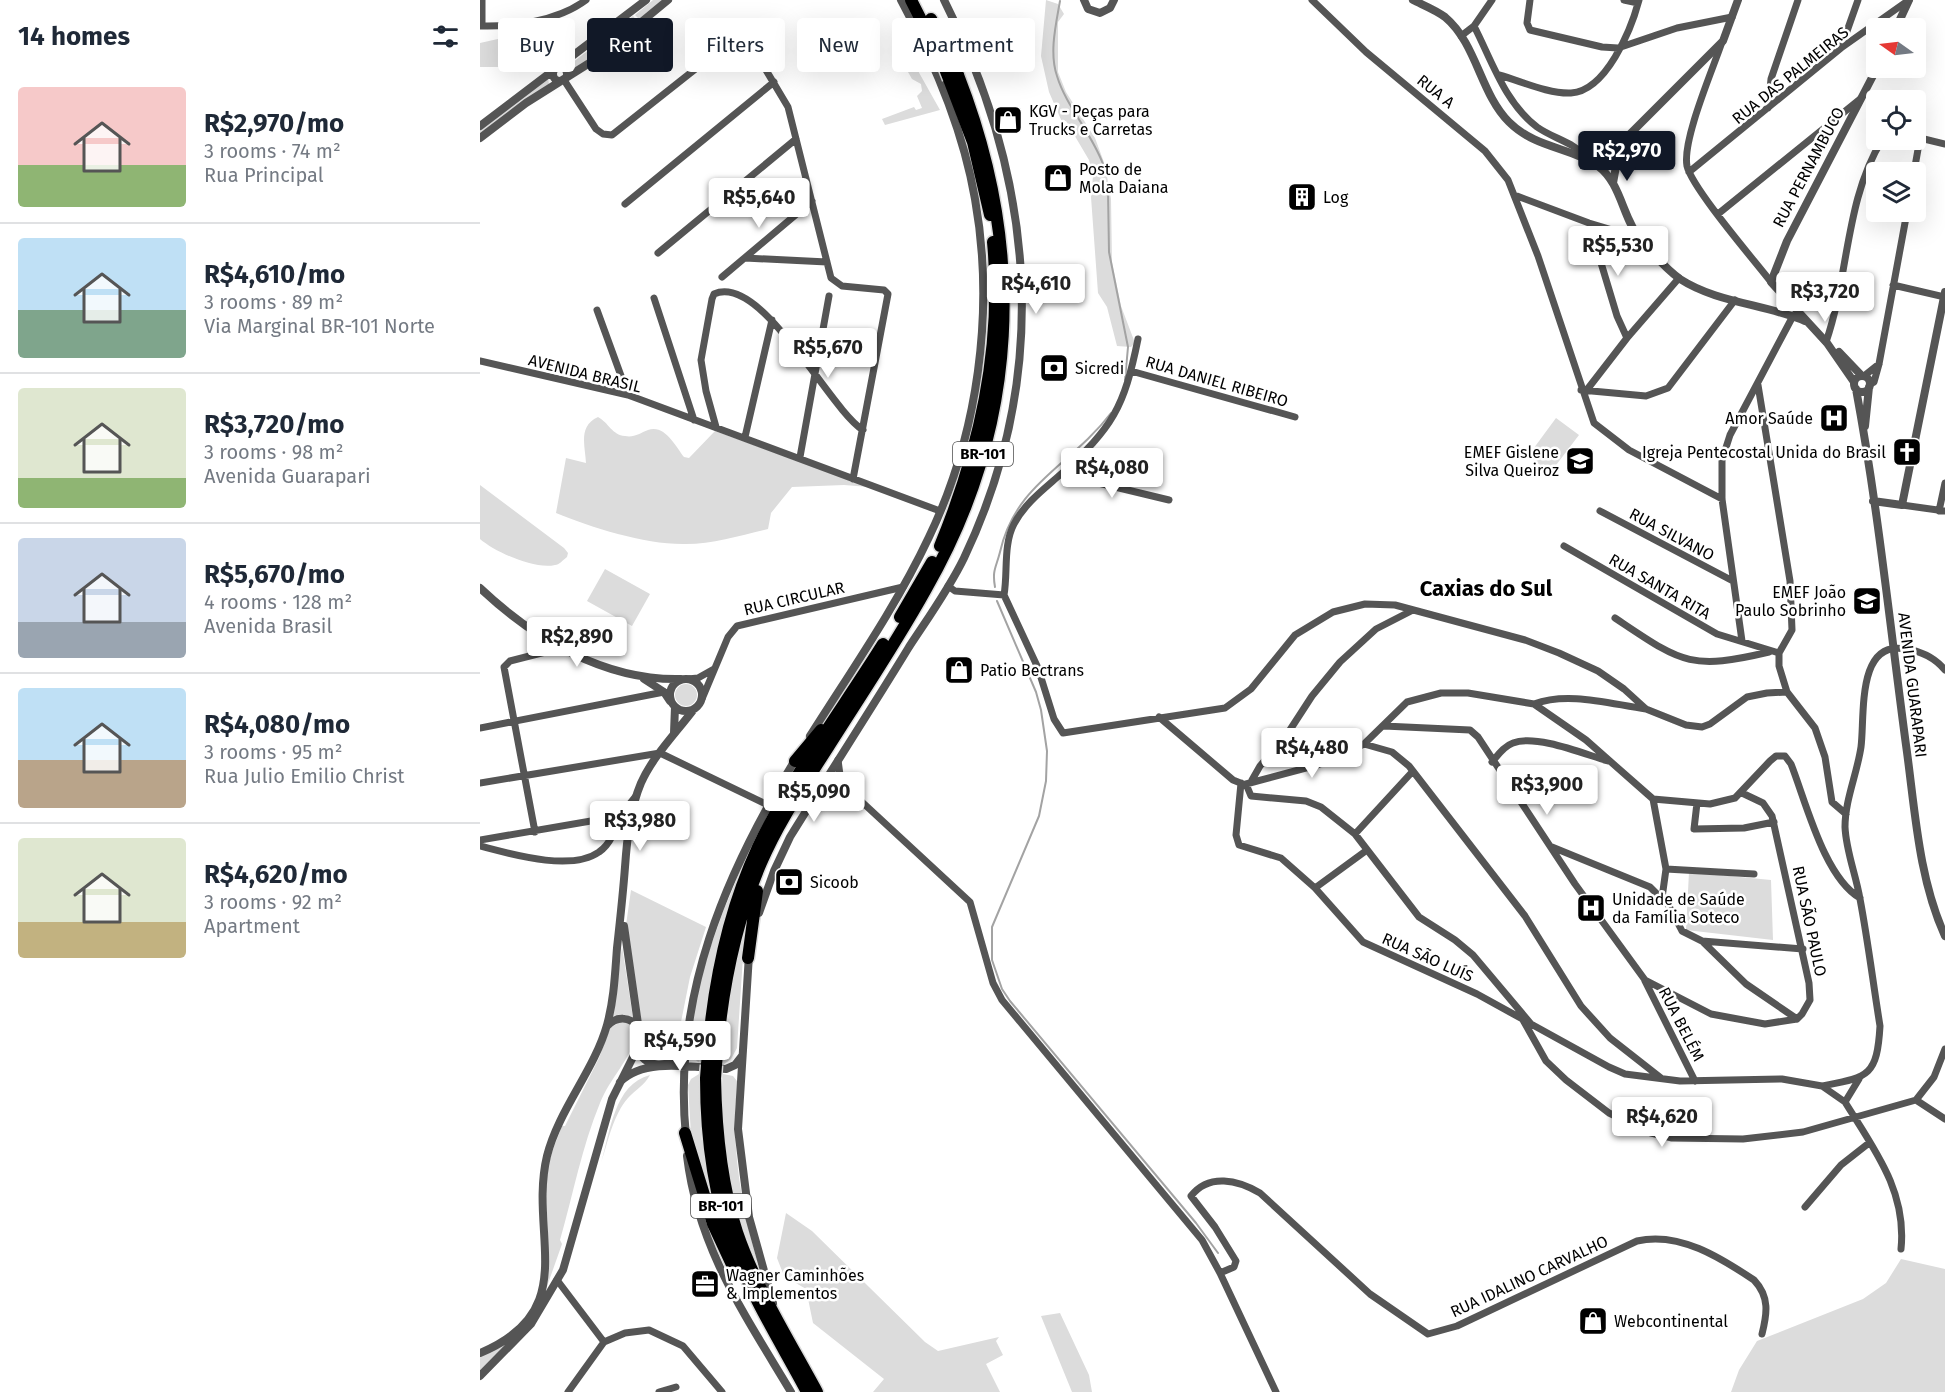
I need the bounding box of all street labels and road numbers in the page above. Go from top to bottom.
street label: RUA DAS PALMEIRAS [1728,22,1853,128]
street label: RUA A [1413,71,1459,113]
street label: RUA PERNAMBUCO [1769,104,1848,231]
street label: AVENIDA BRASIL [527,350,643,397]
street label: RUA DANIEL RIBEIRO [1144,352,1290,411]
road number: BR-101 [953,442,1013,466]
street label: RUA SILVANO [1626,504,1717,565]
street label: RUA SANTA RITA [1606,550,1715,624]
street label: RUA CIRCULAR [742,578,847,619]
street label: AVENIDA GUARAPARI [1894,611,1931,759]
street label: RUA SÃO PAULO [1789,864,1831,978]
street label: RUA SÃO LUÍS [1379,928,1477,986]
street label: RUA BELÉM [1655,984,1709,1064]
road number: BR-101 [691,1194,751,1218]
street label: RUA IDALINO CARVALHO [1447,1232,1611,1321]

